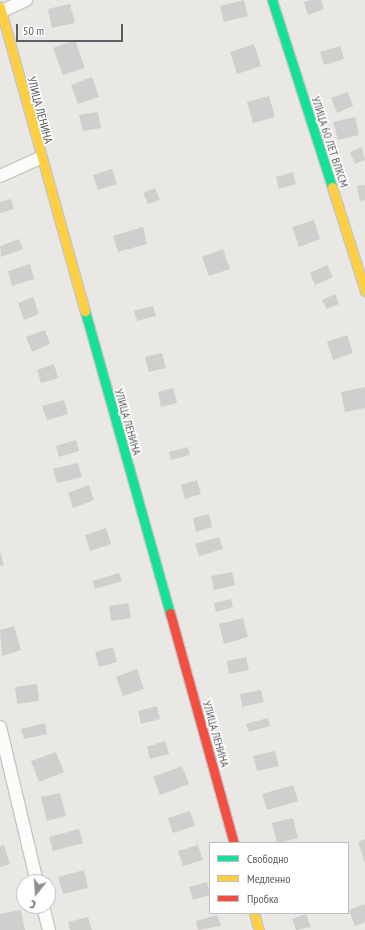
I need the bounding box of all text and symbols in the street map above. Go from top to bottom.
scale bar [18,16,125,42]
text: 50 m [23,23,44,38]
street label: УЛИЦА ЛЕНИНА [24,75,56,145]
street label: УЛИЦА 60 ЛЕТ ВЛКСМ [308,94,352,190]
street label: УЛИЦА ЛЕНИНА [112,387,144,457]
street label: УЛИЦА ЛЕНИНА [200,699,232,769]
legend [209,842,349,914]
text: Свободно [247,851,289,866]
text: Медленно [247,871,290,886]
north arrow [16,874,56,914]
text: Пробка [247,891,278,906]
text: С [28,897,37,912]

